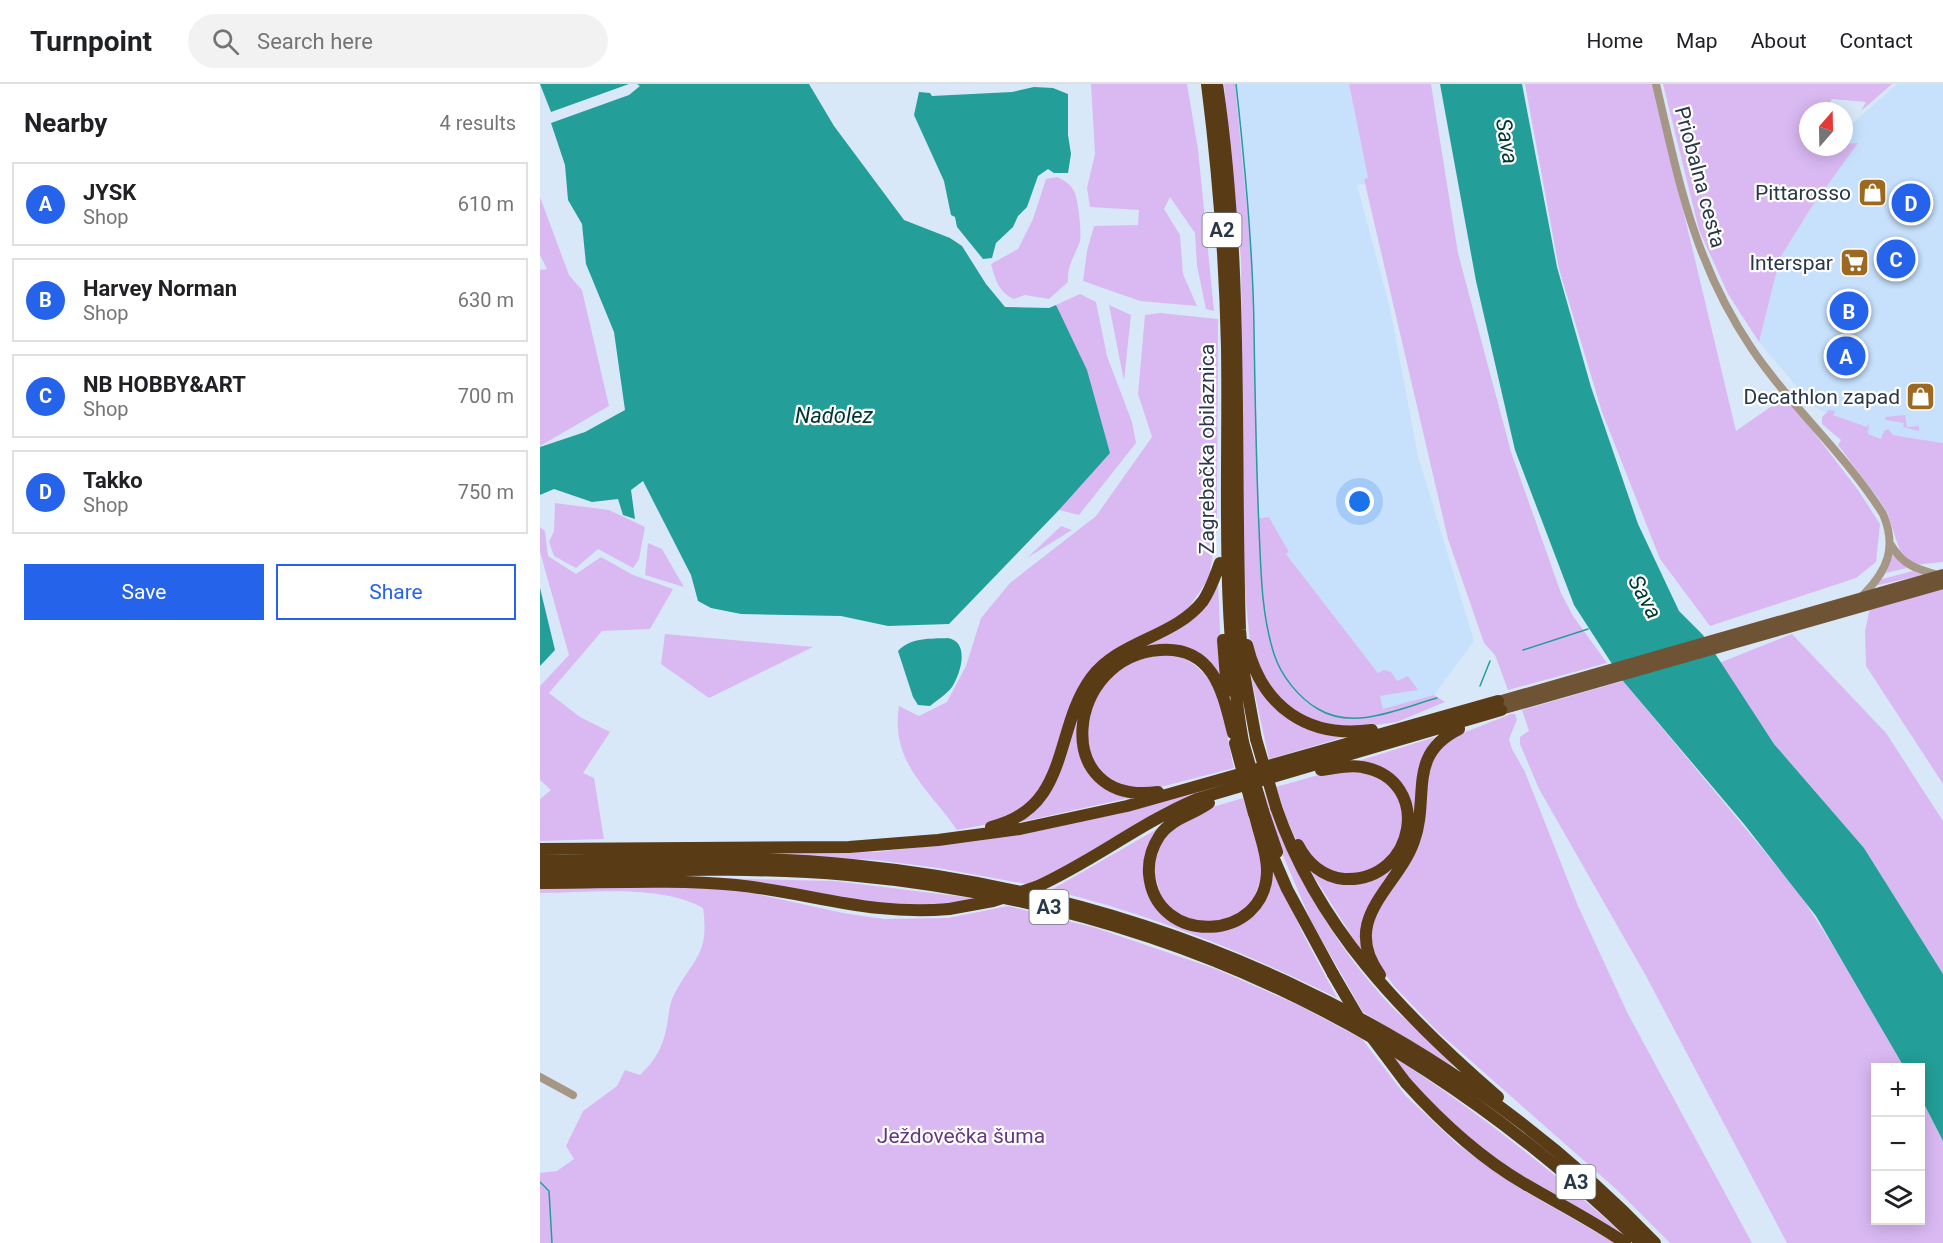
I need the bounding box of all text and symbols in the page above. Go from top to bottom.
search box [188,14,608,68]
text: Turnpoint [30,25,152,58]
icon: search [209,25,242,58]
text: Search here [257,29,373,54]
text: Home [1587,29,1643,53]
text: Map [1676,29,1718,53]
text: About [1751,29,1807,53]
text: Contact [1840,29,1913,53]
north arrow [1799,102,1853,156]
street label: Priobalna cesta [1670,104,1730,250]
text: Nearby [24,108,107,138]
text: 4 results [440,111,516,135]
water label: Sava [1491,116,1523,166]
shop icon: Pittarosso [1856,177,1888,209]
text: JYSK [83,180,136,205]
pin: D [1892,180,1930,226]
place label: Pittarosso [1755,181,1851,205]
text: A [39,192,52,216]
text: 610 m [458,192,514,216]
text: Shop [83,205,129,229]
road number: A2 [1202,213,1242,247]
pin: C [1876,236,1916,282]
supermarket icon: Interspar [1838,247,1870,279]
place label: Interspar [1749,251,1833,275]
text: Harvey Norman [83,276,237,301]
text: B [39,288,52,312]
text: 630 m [458,288,514,312]
pin: B [1830,288,1868,334]
text: Shop [83,301,129,325]
pin: A [1826,334,1866,378]
street label: Zagrebačka obilaznica [1195,344,1219,554]
text: NB HOBBY&ART [83,372,246,397]
shop icon: Decathlon zapad [1905,381,1937,413]
text: C [39,384,52,408]
text: 700 m [458,384,514,408]
place label: Decathlon zapad [1743,385,1900,409]
text: Shop [83,397,129,421]
water label: Nadolez [795,403,873,428]
text: Takko [83,468,143,493]
text: D [39,480,52,504]
text: 750 m [458,480,514,504]
your location [1345,487,1374,516]
text: Shop [83,493,129,517]
button: Save [24,564,264,620]
button: Share [276,564,516,620]
water label: Sava [1623,571,1667,623]
road number: A3 [1030,890,1068,924]
map controls [1871,1063,1925,1225]
button: + [1871,1063,1925,1117]
button: − [1871,1117,1925,1171]
park label: Ježdovečka šuma [877,1124,1045,1148]
road number: A3 [1556,1165,1596,1199]
button: layers [1871,1171,1925,1225]

